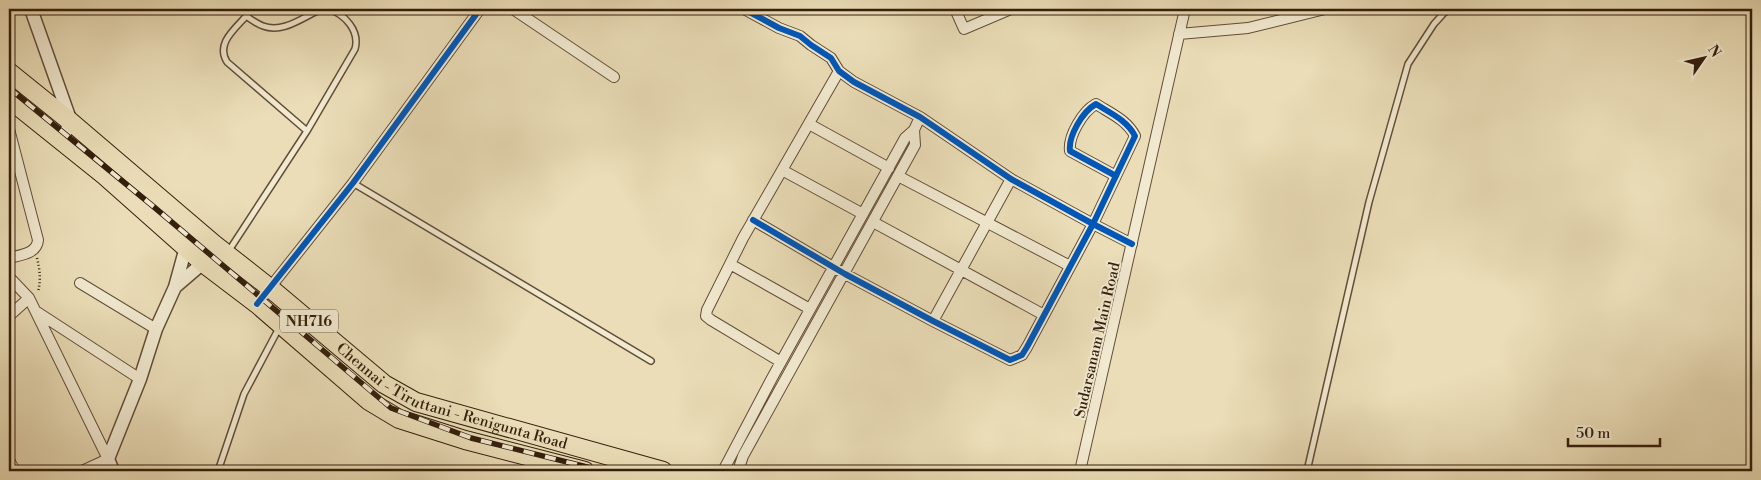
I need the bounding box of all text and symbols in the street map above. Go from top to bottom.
north arrow [1678,32,1728,82]
text: N [1703,42,1725,61]
street label: Sudarsanam Main Road [1070,260,1125,420]
road number: NH716 [280,310,338,332]
street label: Chennai - Tiruttani - Renigunta Road [332,339,570,454]
scale bar [1568,415,1661,447]
text: 50 m [1576,424,1610,443]

